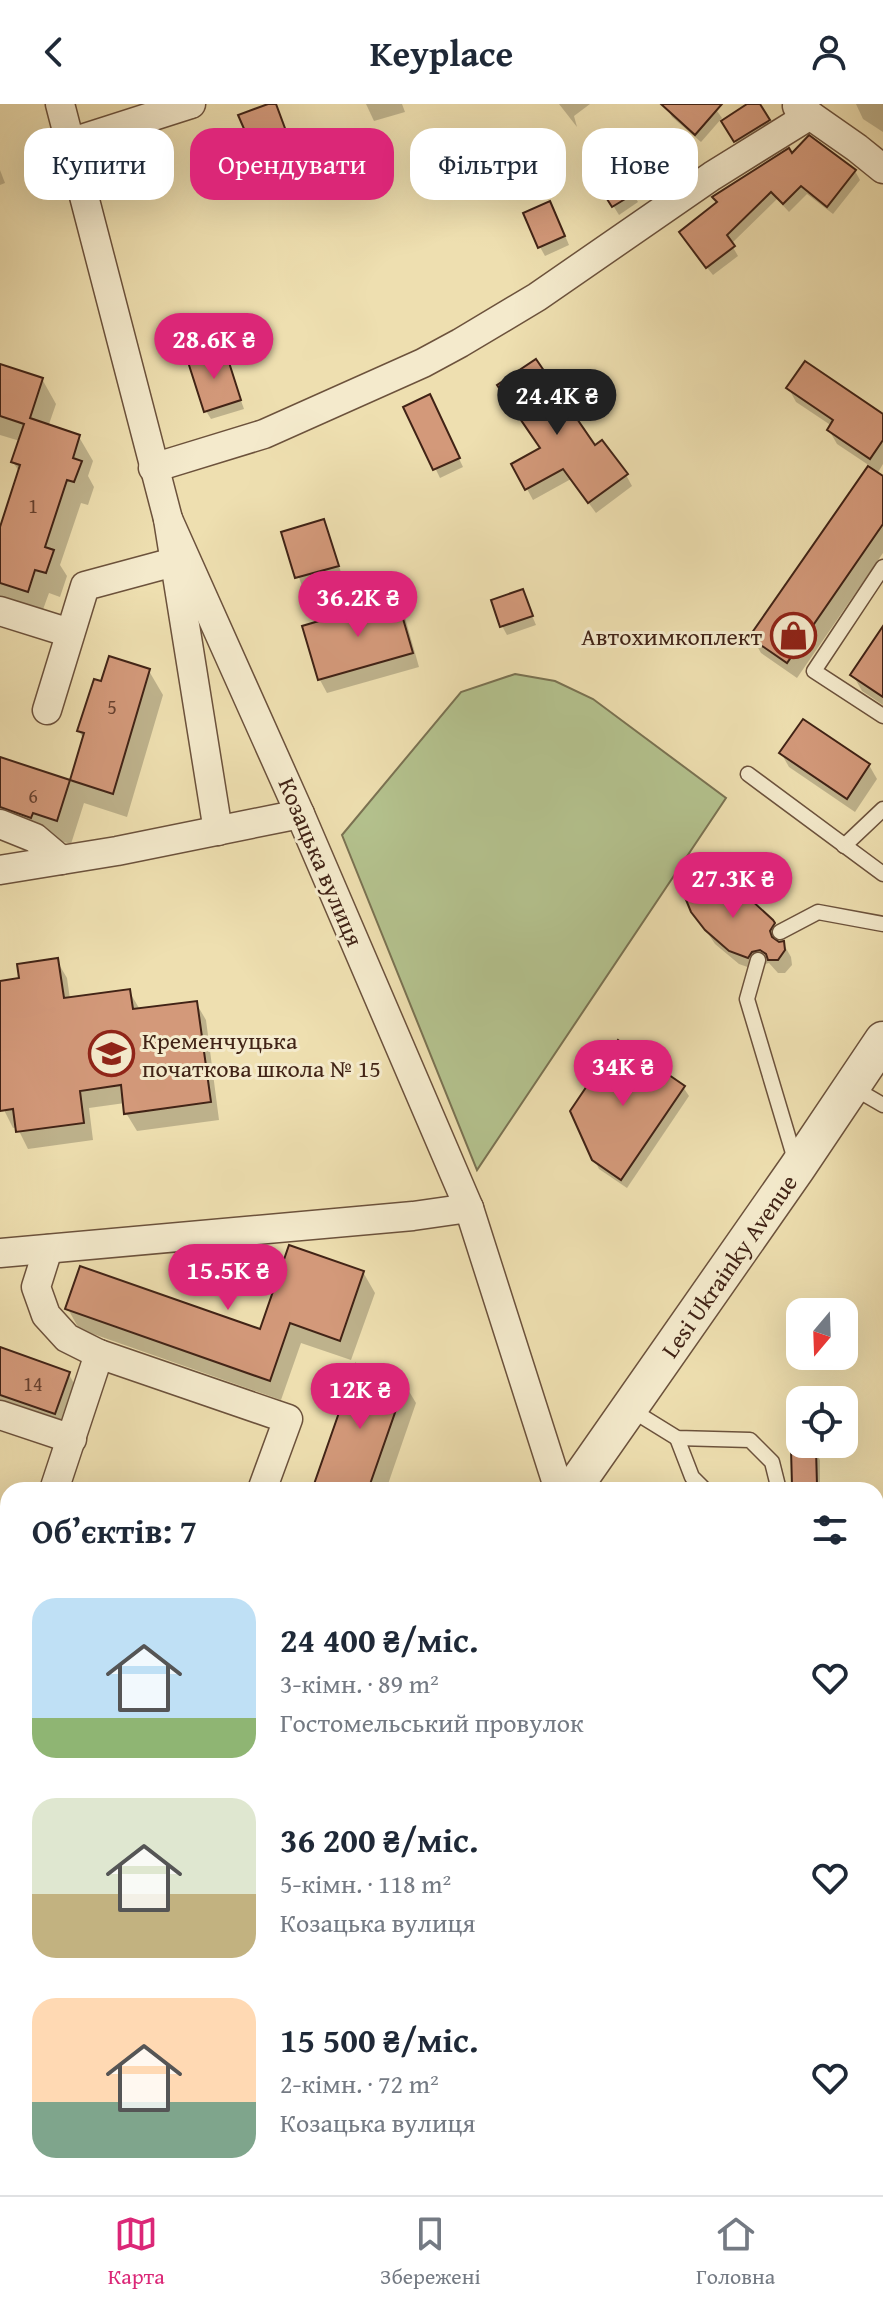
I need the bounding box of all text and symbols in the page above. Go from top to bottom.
text: Keyplace [370,26,513,79]
icon: back [32,30,76,74]
icon: person [807,30,851,74]
chip: Купити [24,128,174,200]
chip: Орендувати [190,128,394,200]
chip: Фільтри [410,128,566,200]
chip: Нове [582,128,698,200]
pin: 28.6K ₴ [140,313,288,381]
text: 28.6K ₴ [172,319,256,358]
pin: 24.4K ₴ [483,369,631,437]
text: 24.4K ₴ [515,375,599,414]
house number: 1 [28,491,38,520]
pin: 36.2K ₴ [284,571,432,639]
text: 36.2K ₴ [316,577,400,616]
shop icon: Автохимкоплект [769,612,817,660]
place label: Автохимкоплект [581,619,762,654]
house number: 5 [107,692,117,721]
street label: Козацька вулиця [270,772,372,952]
house number: 6 [28,781,38,810]
pin: 27.3K ₴ [659,852,807,920]
text: 27.3K ₴ [691,858,775,897]
place label: Кременчуцька початкова школа № 15 [142,1023,381,1086]
school or university icon: Кременчуцька початкова школа № 15 [87,1030,135,1078]
pin: 34K ₴ [567,1040,679,1108]
text: 34K ₴ [592,1046,654,1085]
street label: Lesi Ukrainky Avenue [652,1167,806,1365]
pin: 15.5K ₴ [154,1244,302,1312]
text: 15.5K ₴ [186,1250,270,1289]
north arrow [786,1298,858,1370]
map controls [786,1298,858,1458]
pin: 12K ₴ [304,1363,416,1431]
house number: 14 [23,1369,43,1398]
text: 12K ₴ [329,1369,391,1408]
button: locate [786,1386,858,1458]
text: Об’єктів: 7 [32,1506,197,1555]
icon: filters [808,1508,852,1552]
text: 24 400 ₴/міс. [280,1615,478,1664]
icon: home [96,1630,192,1726]
icon: heart [808,1656,852,1700]
text: 3-кімн. · 89 m² [280,1664,439,1703]
text: Гостомельський провулок [280,1703,584,1742]
text: 36 200 ₴/міс. [280,1815,478,1864]
icon: home [96,1830,192,1926]
icon: heart [808,1856,852,1900]
text: 5-кімн. · 118 m² [280,1864,451,1903]
text: Козацька вулиця [280,1903,475,1942]
text: 15 500 ₴/міс. [280,2015,478,2064]
icon: home [96,2030,192,2126]
icon: heart [808,2056,852,2100]
text: 2-кімн. · 72 m² [280,2064,439,2103]
text: Козацька вулиця [280,2103,475,2142]
tab: Карта [108,2212,165,2292]
tab: Збережені [380,2212,481,2292]
tab: Головна [696,2212,775,2292]

